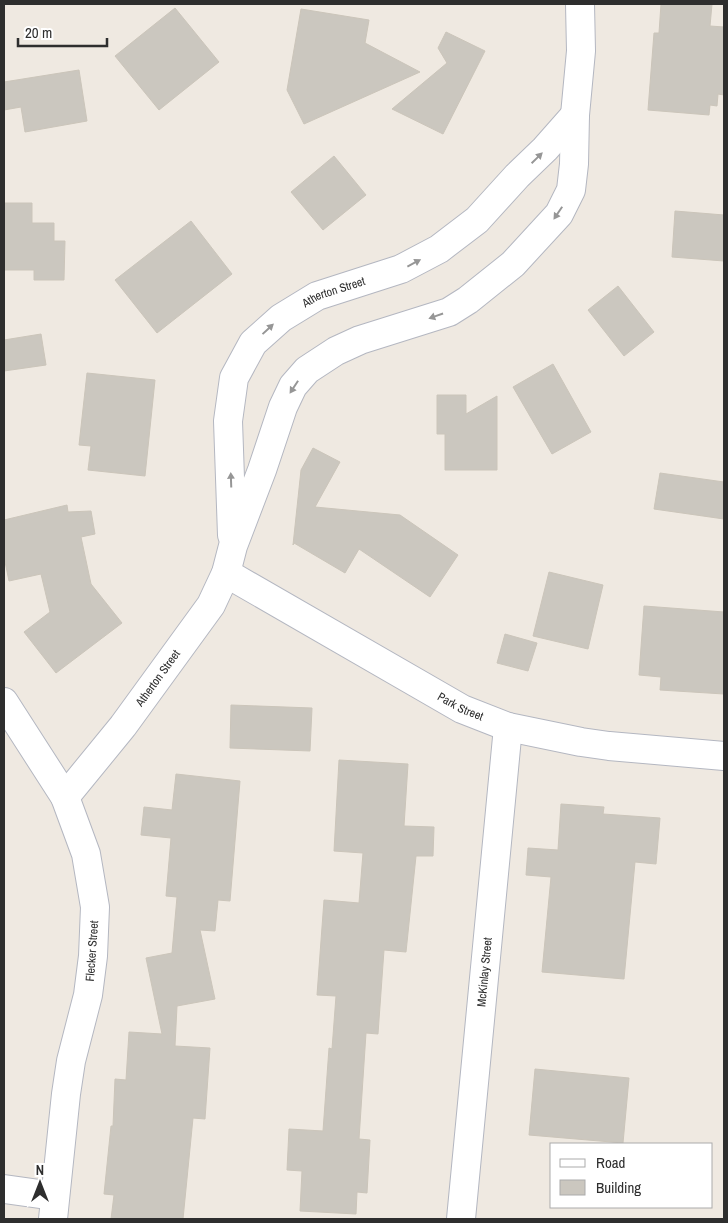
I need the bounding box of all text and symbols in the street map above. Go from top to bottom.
scale bar [18,15,106,47]
text: 20 m [25,22,52,43]
one-way arrow [530,152,542,164]
one-way arrow [554,206,563,219]
one-way arrow [407,258,421,267]
street label: Atherton Street [298,273,367,312]
one-way arrow [428,313,443,321]
one-way arrow [262,324,274,335]
one-way arrow [289,380,298,394]
one-way arrow [226,472,234,488]
street label: Atherton Street [131,646,184,710]
street label: Park Street [435,689,486,725]
street label: Flecker Street [82,920,102,982]
street label: McKinlay Street [473,936,496,1008]
legend [550,1143,713,1208]
text: Road [596,1152,625,1173]
north arrow [15,1158,65,1208]
text: N [36,1161,44,1179]
text: Building [596,1177,641,1198]

